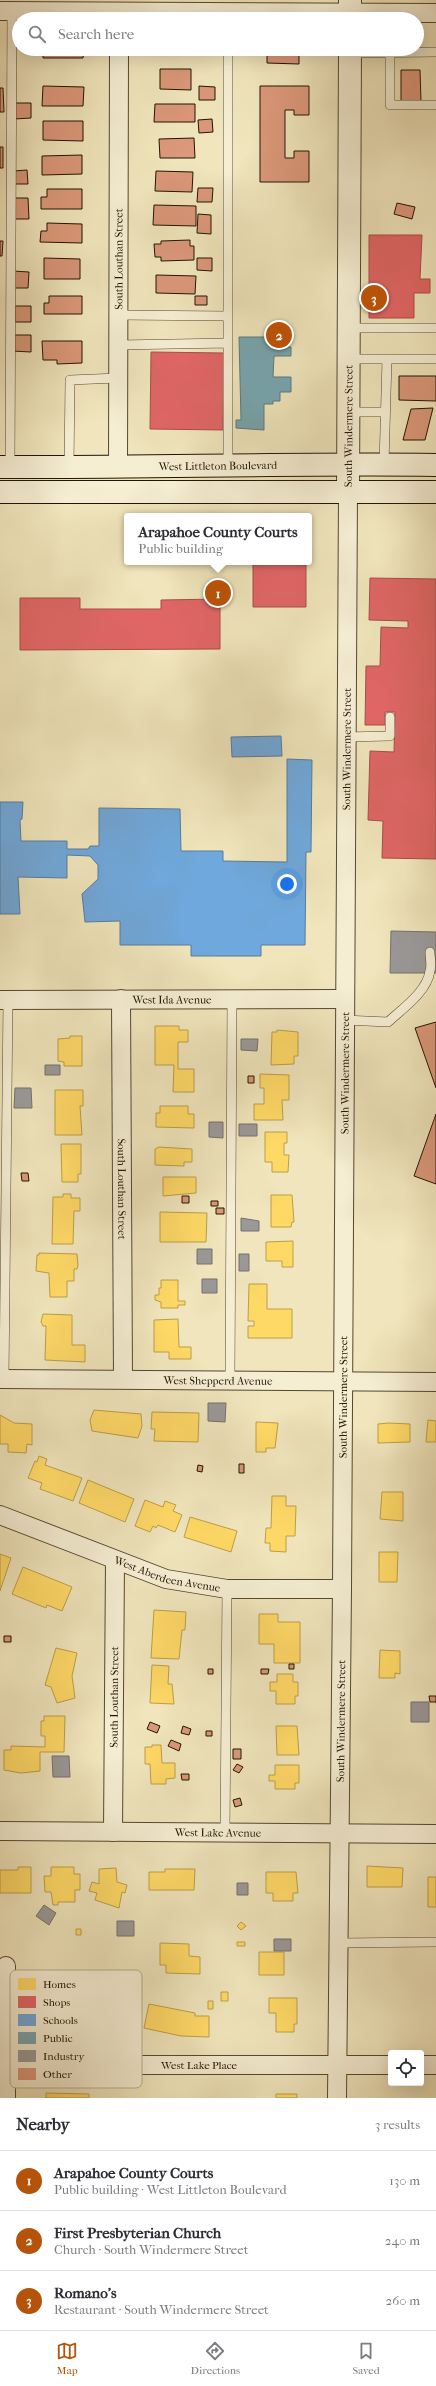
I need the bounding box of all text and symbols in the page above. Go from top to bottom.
search box [12,12,424,56]
icon: search [26,23,48,45]
text: Search here [58,25,134,43]
street label: South Louthan Street [112,208,126,310]
pin: 3 [361,283,387,313]
pin: 2 [266,320,292,350]
street label: South Windermere Street [342,365,356,487]
street label: West Littleton Boulevard [158,459,278,473]
popup [124,513,312,565]
text: Arapahoe County Courts [138,523,298,541]
text: Public building [138,541,223,556]
pin: 1 [205,578,231,608]
street label: South Windermere Street [340,688,354,810]
your location [277,874,297,894]
street label: West Ida Avenue [131,993,212,1007]
street label: South Windermere Street [338,1012,352,1134]
street label: South Louthan Street [115,1138,128,1240]
street label: South Windermere Street [337,1336,350,1458]
street label: West Shepperd Avenue [162,1374,273,1388]
street label: West Aberdeen Avenue [111,1553,222,1595]
street label: South Louthan Street [108,1646,121,1748]
street label: South Windermere Street [334,1660,348,1782]
street label: West Lake Avenue [174,1826,262,1840]
legend [10,1970,142,2088]
text: Homes [43,1978,76,1991]
text: Shops [43,1996,70,2009]
text: Schools [43,2014,78,2027]
text: Public [43,2032,73,2045]
text: Industry [43,2050,85,2063]
map controls [388,2050,424,2086]
button: locate [388,2050,424,2086]
street label: West Lake Place [160,2059,238,2072]
text: Other [43,2068,72,2081]
text: Nearby [16,2114,70,2134]
text: 3 results [375,2117,420,2132]
text: Arapahoe County Courts [54,2164,213,2182]
text: 1 [27,2173,31,2188]
text: 130 m [389,2173,420,2188]
text: Public building · West Littleton Boulevard [54,2182,286,2197]
text: First Presbyterian Church [54,2224,221,2242]
text: 2 [26,2233,32,2248]
text: 240 m [385,2233,420,2248]
text: Church · South Windermere Street [54,2242,248,2257]
text: Romano's [54,2284,117,2302]
text: 3 [26,2293,32,2308]
text: 260 m [386,2293,420,2308]
text: Restaurant · South Windermere Street [54,2302,269,2317]
tab: Map [56,2340,78,2377]
tab: Directions [191,2340,240,2377]
tab: Saved [352,2340,380,2377]

